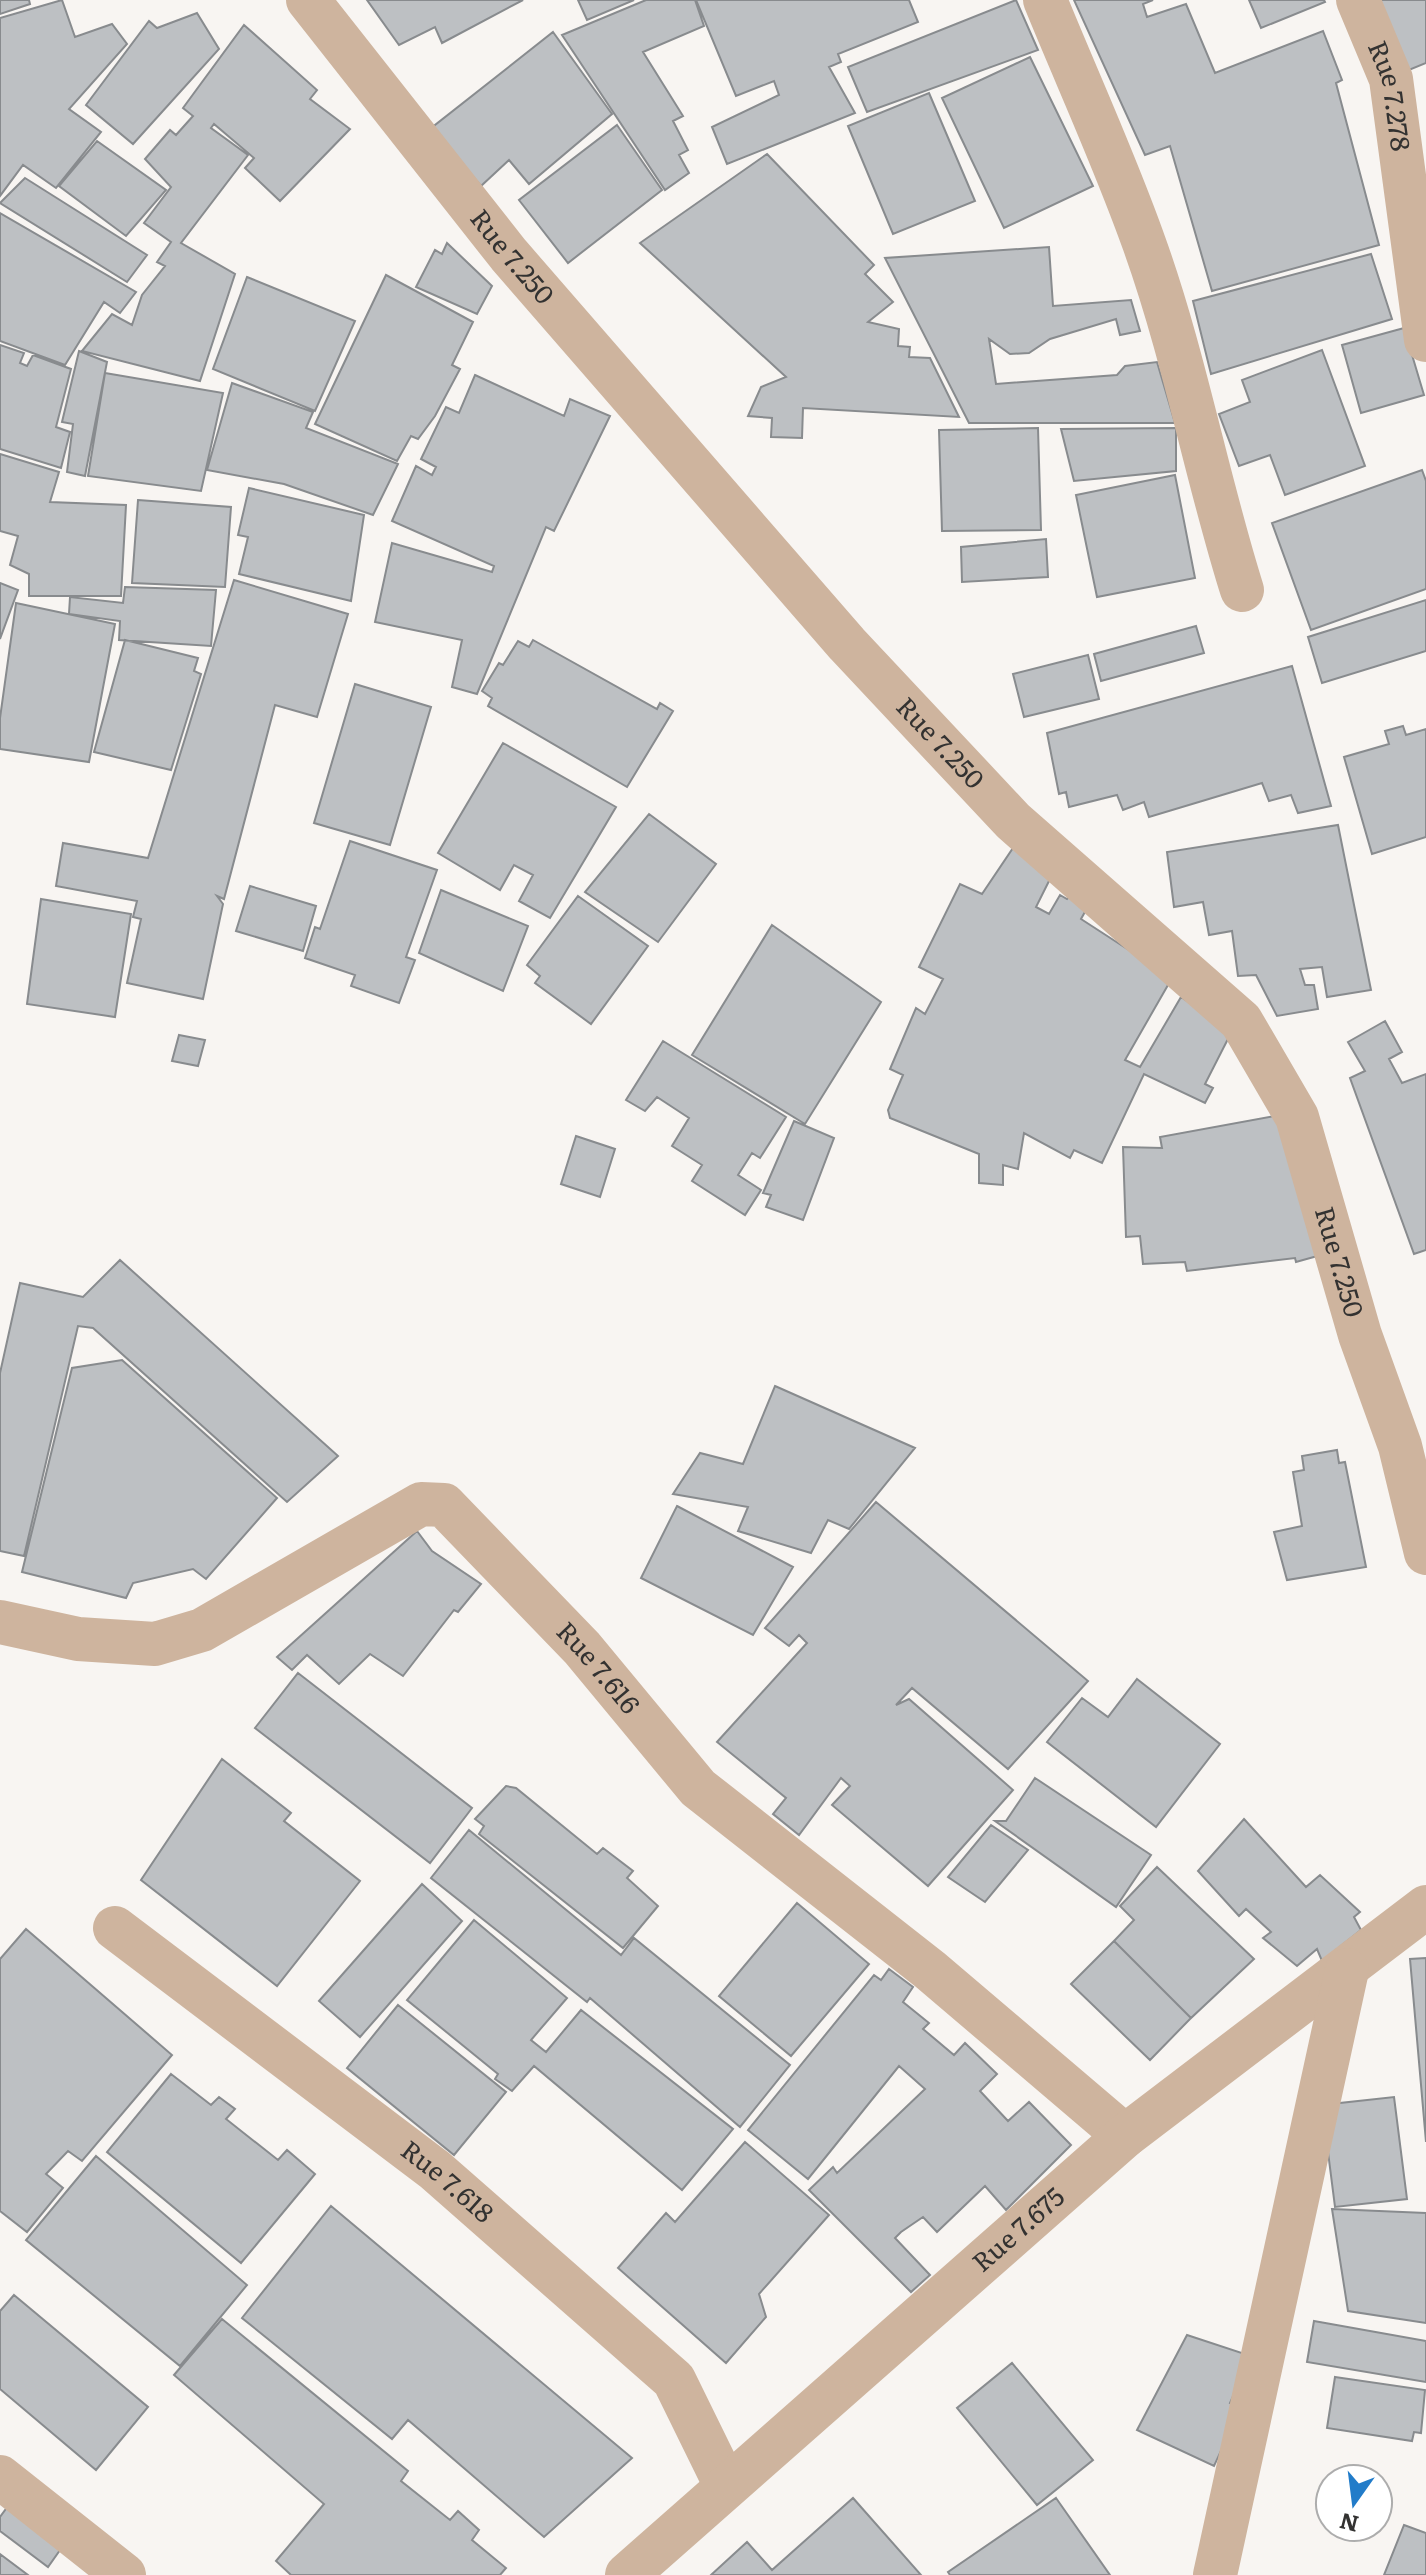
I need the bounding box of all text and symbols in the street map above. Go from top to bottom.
street label: Rue 7.278 [1360,34,1422,153]
street label: Rue 7.250 [463,199,565,312]
street label: Rue 7.250 [889,687,995,796]
street label: Rue 7.250 [1307,1201,1376,1321]
street label: Rue 7.616 [549,1611,651,1721]
street label: Rue 7.618 [394,2129,504,2231]
street label: Rue 7.675 [962,2176,1072,2280]
north arrow [1314,2463,1394,2543]
text: N [1336,2506,1362,2542]

